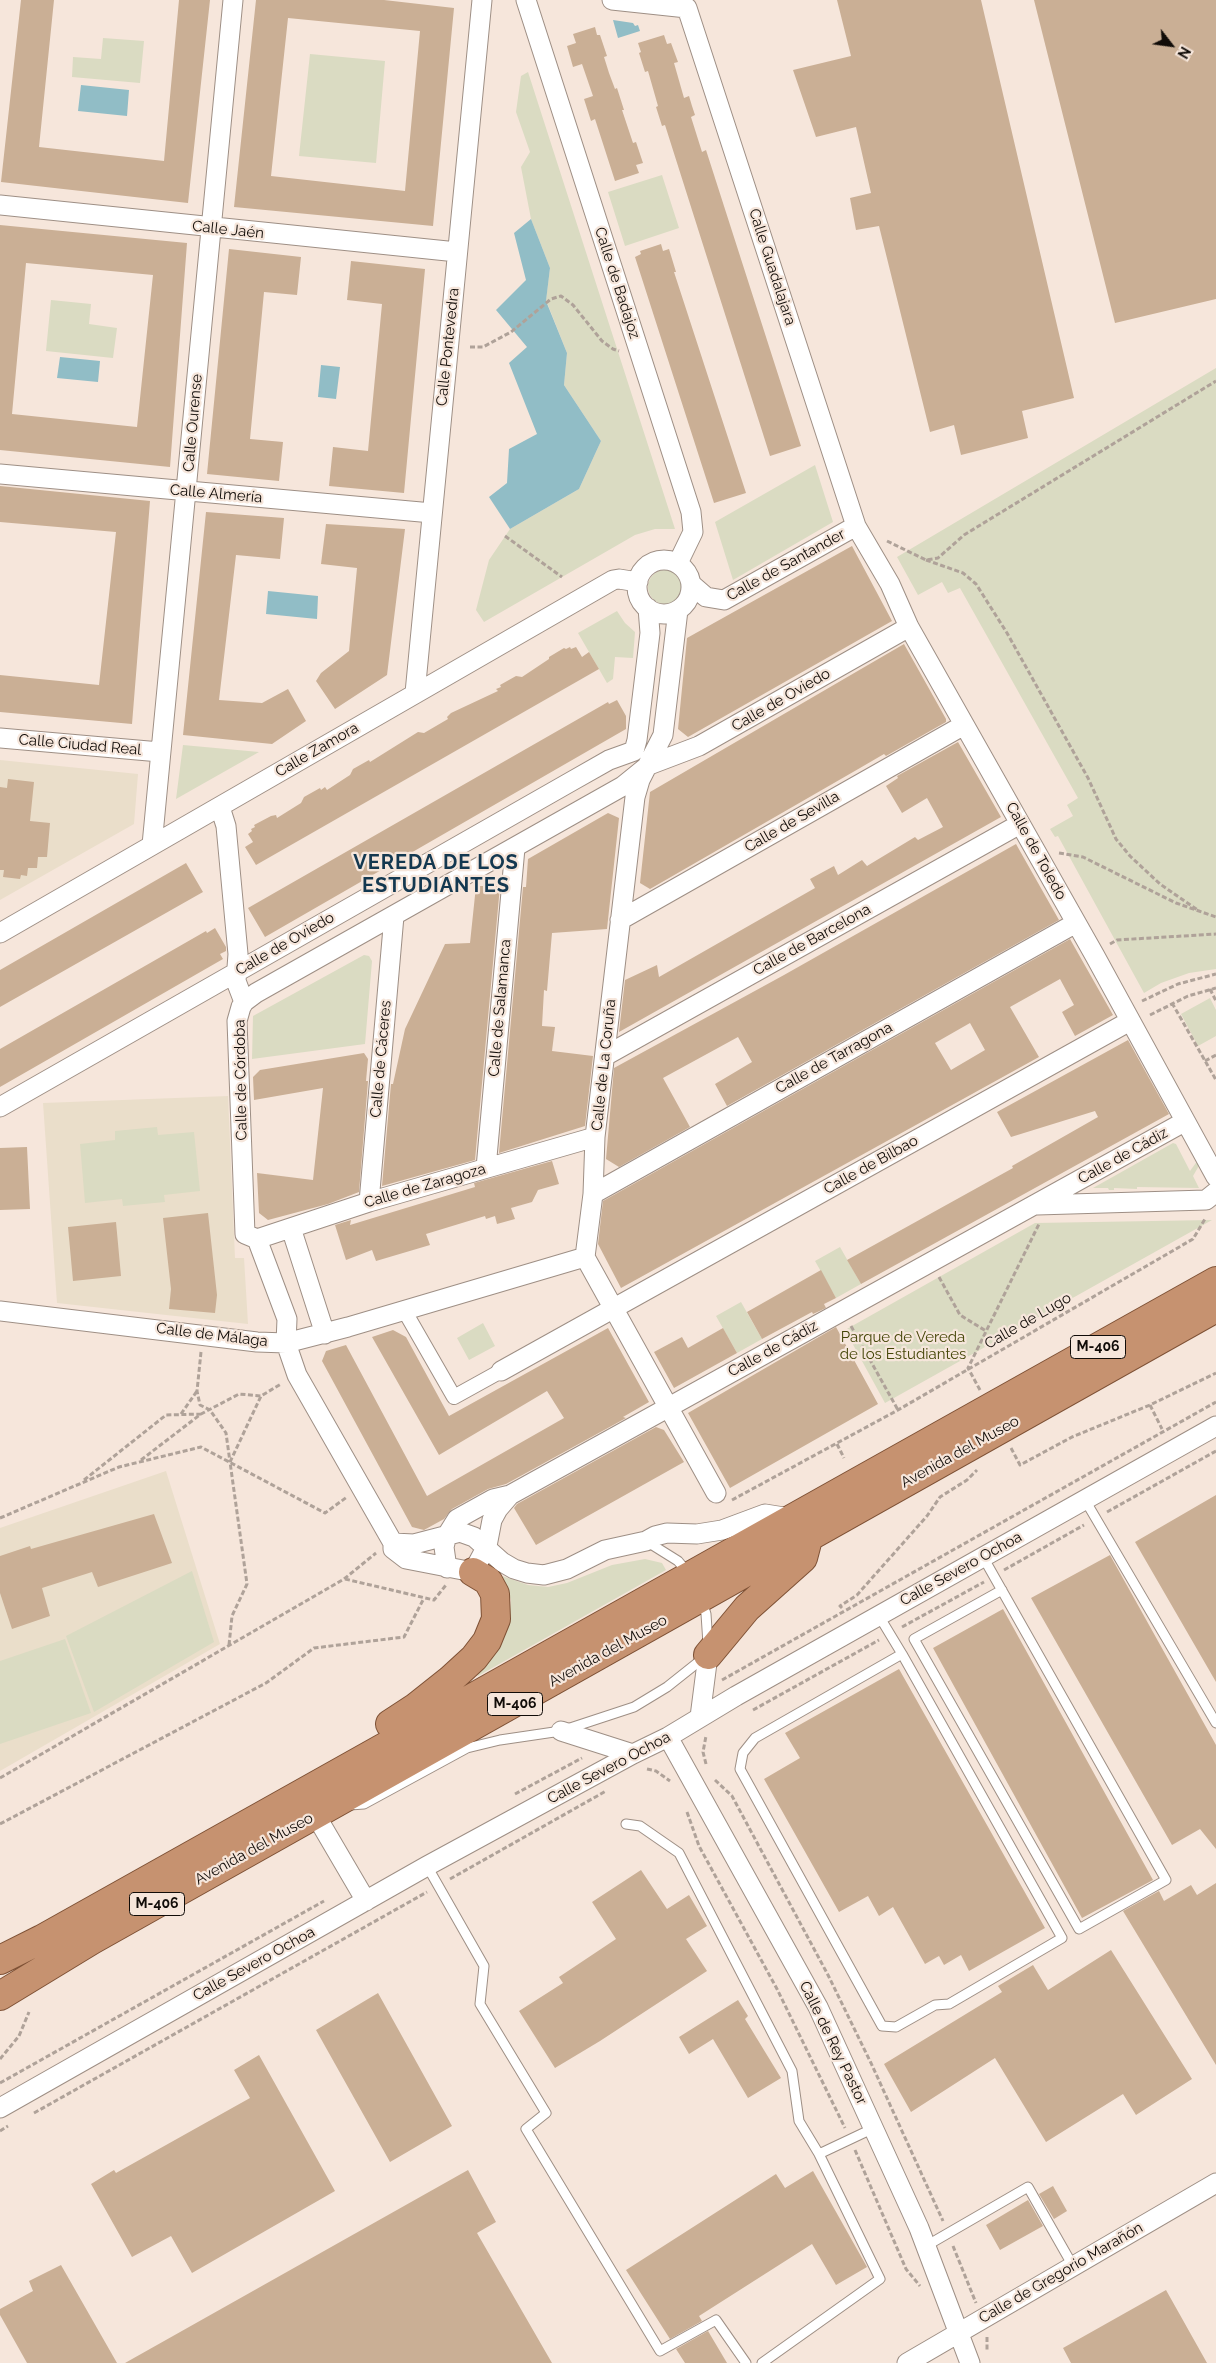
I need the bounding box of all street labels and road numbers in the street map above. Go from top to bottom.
street label: Calle Guadalajara [745,206,799,328]
street label: Calle Jaén [191,217,265,243]
street label: Calle de Badajoz [590,225,644,341]
street label: Calle Pontevedra [433,287,463,407]
street label: Calle Ourense [180,373,206,473]
street label: Calle Almería [169,481,263,507]
street label: Calle de Santander [724,525,848,605]
street label: Calle de Oviedo [729,665,833,735]
street label: Calle Zamora [272,719,362,781]
street label: Calle Ciudad Real [18,731,142,759]
street label: Calle de Sevilla [741,788,843,856]
street label: Calle de Toledo [1002,799,1070,903]
street label: Calle de Barcelona [750,900,874,980]
street label: Calle de Oviedo [233,909,337,979]
street label: Calle de Salamanca [485,939,515,1077]
street label: Calle de La Coruña [588,998,620,1132]
street label: Calle de Cáceres [367,1000,395,1118]
street label: Calle de Tarragona [772,1018,896,1098]
street label: Calle de Córdoba [231,1019,251,1141]
street label: Calle de Cádiz [1075,1124,1171,1188]
street label: Calle de Bilbao [821,1132,921,1198]
street label: Calle de Zaragoza [362,1160,488,1212]
street label: Calle de Lugo [981,1289,1075,1353]
street label: Calle de Cádiz [725,1317,821,1381]
street label: Calle de Málaga [155,1319,269,1351]
road number: M-406 [1070,1335,1126,1358]
street label: Avenida del Museo [898,1412,1022,1492]
street label: Calle Severo Ochoa [897,1528,1025,1610]
street label: Avenida del Museo [546,1611,670,1691]
road number: M-406 [488,1692,542,1716]
street label: Calle Severo Ochoa [544,1728,674,1808]
street label: Avenida del Museo [192,1809,316,1889]
road number: M-406 [130,1892,184,1916]
street label: Calle Severo Ochoa [190,1923,318,2005]
street label: Calle de Rey Pastor [795,1978,871,2108]
street label: Calle de Gregorio Marañón [976,2219,1146,2327]

